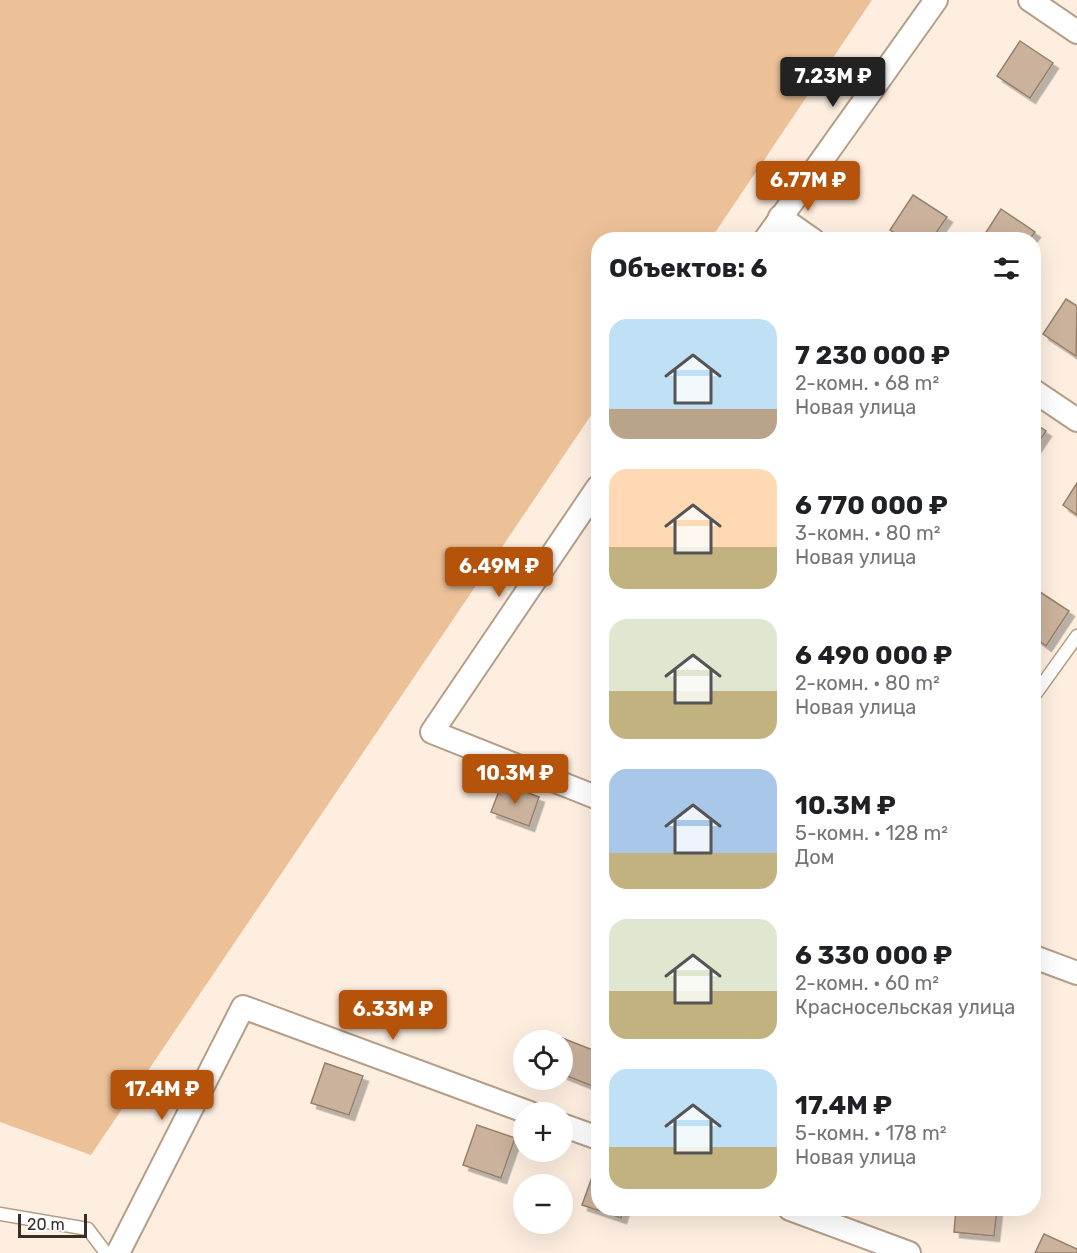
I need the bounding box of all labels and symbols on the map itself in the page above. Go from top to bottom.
pin: 7.23M ₽ [778,57,888,108]
pin: 6.77M ₽ [753,161,863,212]
pin: 6.49M ₽ [444,547,554,598]
pin: 10.3M ₽ [460,754,570,805]
pin: 6.33M ₽ [338,990,448,1041]
pin: 17.4M ₽ [107,1070,217,1121]
scale bar [18,1211,87,1238]

